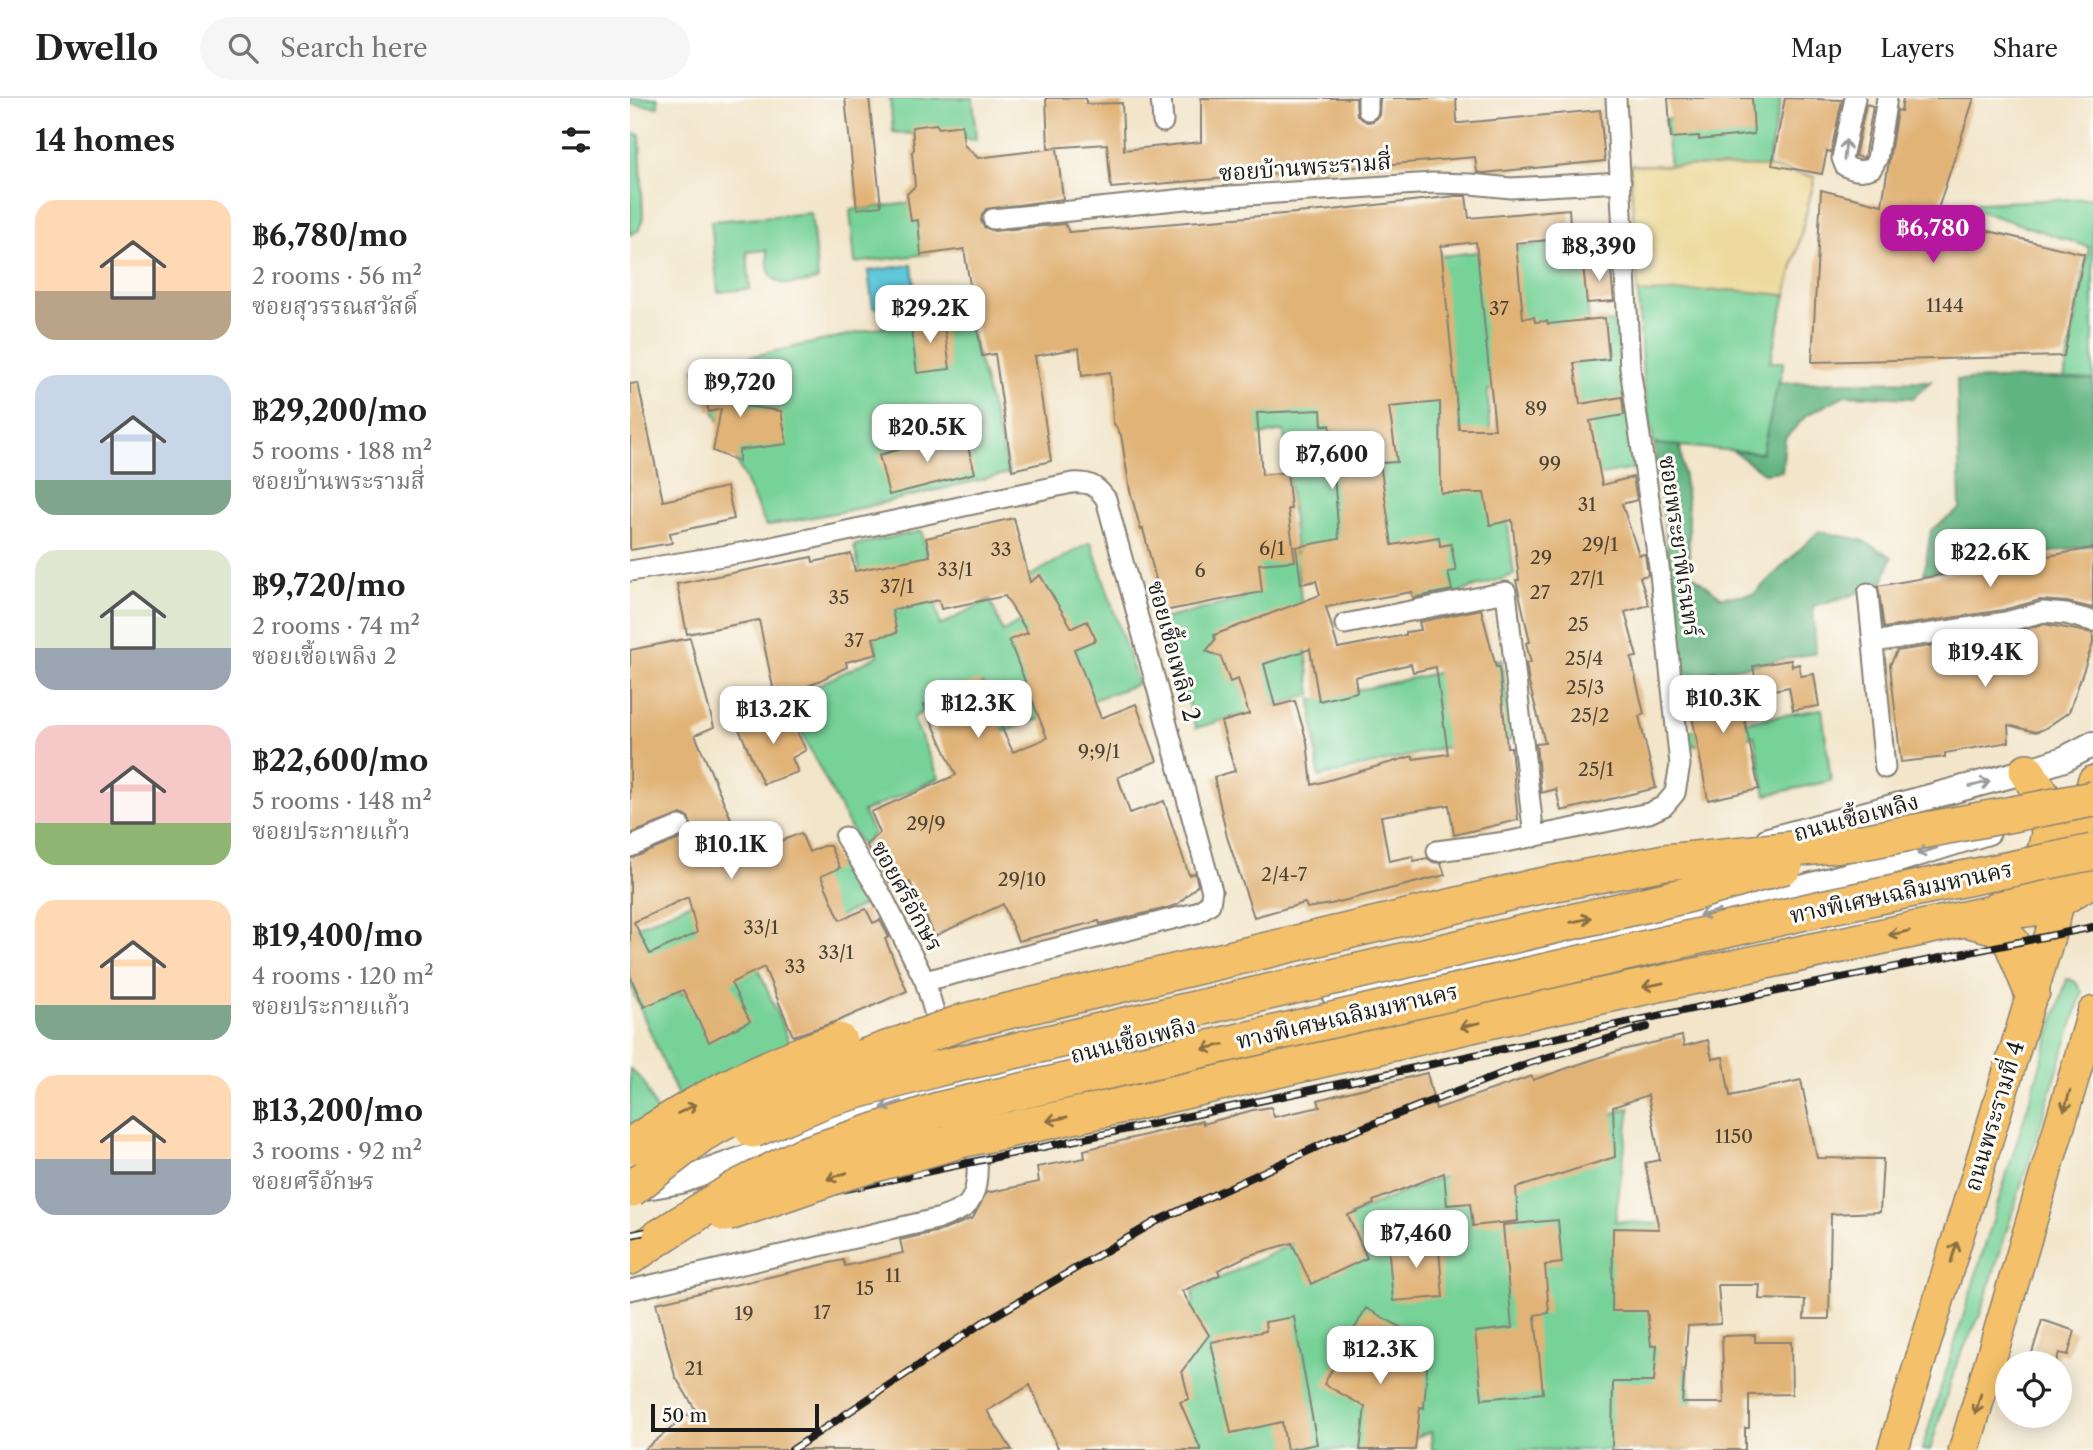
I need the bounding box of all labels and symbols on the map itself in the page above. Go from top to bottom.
one-way arrow [1839,139,1852,162]
street label: ซอยบ้านพระรามสี่ [1218,144,1392,187]
pin: ฿6,780 [1876,206,1990,265]
pin: ฿8,390 [1542,223,1656,283]
pin: ฿29.2K [873,286,987,345]
house number: 1144 [1926,294,1964,317]
house number: 37 [1489,297,1510,320]
pin: ฿9,720 [683,360,797,419]
house number: 89 [1525,397,1547,420]
pin: ฿20.5K [870,404,984,464]
pin: ฿7,600 [1275,432,1389,491]
house number: 99 [1539,452,1561,475]
street label: ซอยพระยาพิเรนทร์ [1653,454,1707,639]
house number: 31 [1578,493,1596,516]
pin: ฿22.6K [1933,530,2047,589]
house number: 29/1 [1582,533,1618,556]
house number: 6/1 [1259,537,1285,560]
house number: 33 [991,538,1011,561]
house number: 29 [1530,546,1552,569]
house number: 33/1 [937,558,973,581]
house number: 6 [1194,559,1206,582]
house number: 27/1 [1570,567,1604,590]
house number: 37/1 [880,575,914,598]
street label: ซอยเชื้อเพลิง 2 [1142,577,1209,725]
house number: 27 [1530,581,1551,604]
house number: 35 [829,586,849,609]
house number: 25 [1567,613,1589,636]
house number: 37 [844,629,865,652]
pin: ฿19.4K [1928,630,2042,689]
house number: 25/4 [1565,647,1603,670]
house number: 25/3 [1566,676,1604,699]
pin: ฿10.3K [1666,676,1780,735]
pin: ฿12.3K [921,680,1035,740]
pin: ฿13.2K [716,686,830,746]
house number: 25/2 [1571,704,1609,727]
house number: 9;9/1 [1078,740,1120,763]
house number: 25/1 [1578,758,1614,781]
one-way arrow [1969,776,1991,789]
street label: ถนนเชื้อเพลิง [1789,784,1922,847]
house number: 29/9 [906,812,946,835]
pin: ฿10.1K [674,822,788,881]
street label: ซอยศรีอักษร [865,836,949,956]
one-way arrow [1917,846,1939,858]
street label: ทางพิเศษเฉลิมมหานคร [1787,855,2015,929]
house number: 2/4-7 [1261,863,1308,886]
house number: 29/10 [998,868,1046,891]
one-way arrow [1698,907,1720,920]
one-way arrow [1569,913,1592,926]
house number: 33/1 [743,916,779,939]
one-way arrow [1888,927,1911,941]
house number: 33/1 [818,941,854,964]
house number: 33 [785,955,805,978]
street label: ทางพิเศษเฉลิมมหานคร [1233,977,1461,1055]
one-way arrow [1642,979,1665,993]
street label: ถนนเชื้อเพลิง [1066,1008,1199,1069]
one-way arrow [1459,1019,1482,1032]
street label: ถนนพระรามที่ 4 [1955,1037,2030,1195]
one-way arrow [1202,1041,1225,1054]
one-way arrow [2060,1089,2073,1111]
one-way arrow [880,1099,902,1112]
one-way arrow [676,1102,697,1115]
one-way arrow [1046,1113,1069,1127]
house number: 1150 [1715,1125,1753,1148]
one-way arrow [826,1171,848,1183]
pin: ฿7,460 [1359,1210,1473,1270]
one-way arrow [1948,1241,1961,1263]
house number: 11 [885,1264,901,1287]
house number: 15 [856,1277,874,1300]
house number: 17 [813,1301,831,1324]
house number: 19 [734,1302,754,1325]
pin: ฿12.3K [1323,1326,1437,1386]
house number: 21 [685,1357,703,1380]
one-way arrow [1970,1393,1983,1415]
scale bar [651,1401,819,1433]

